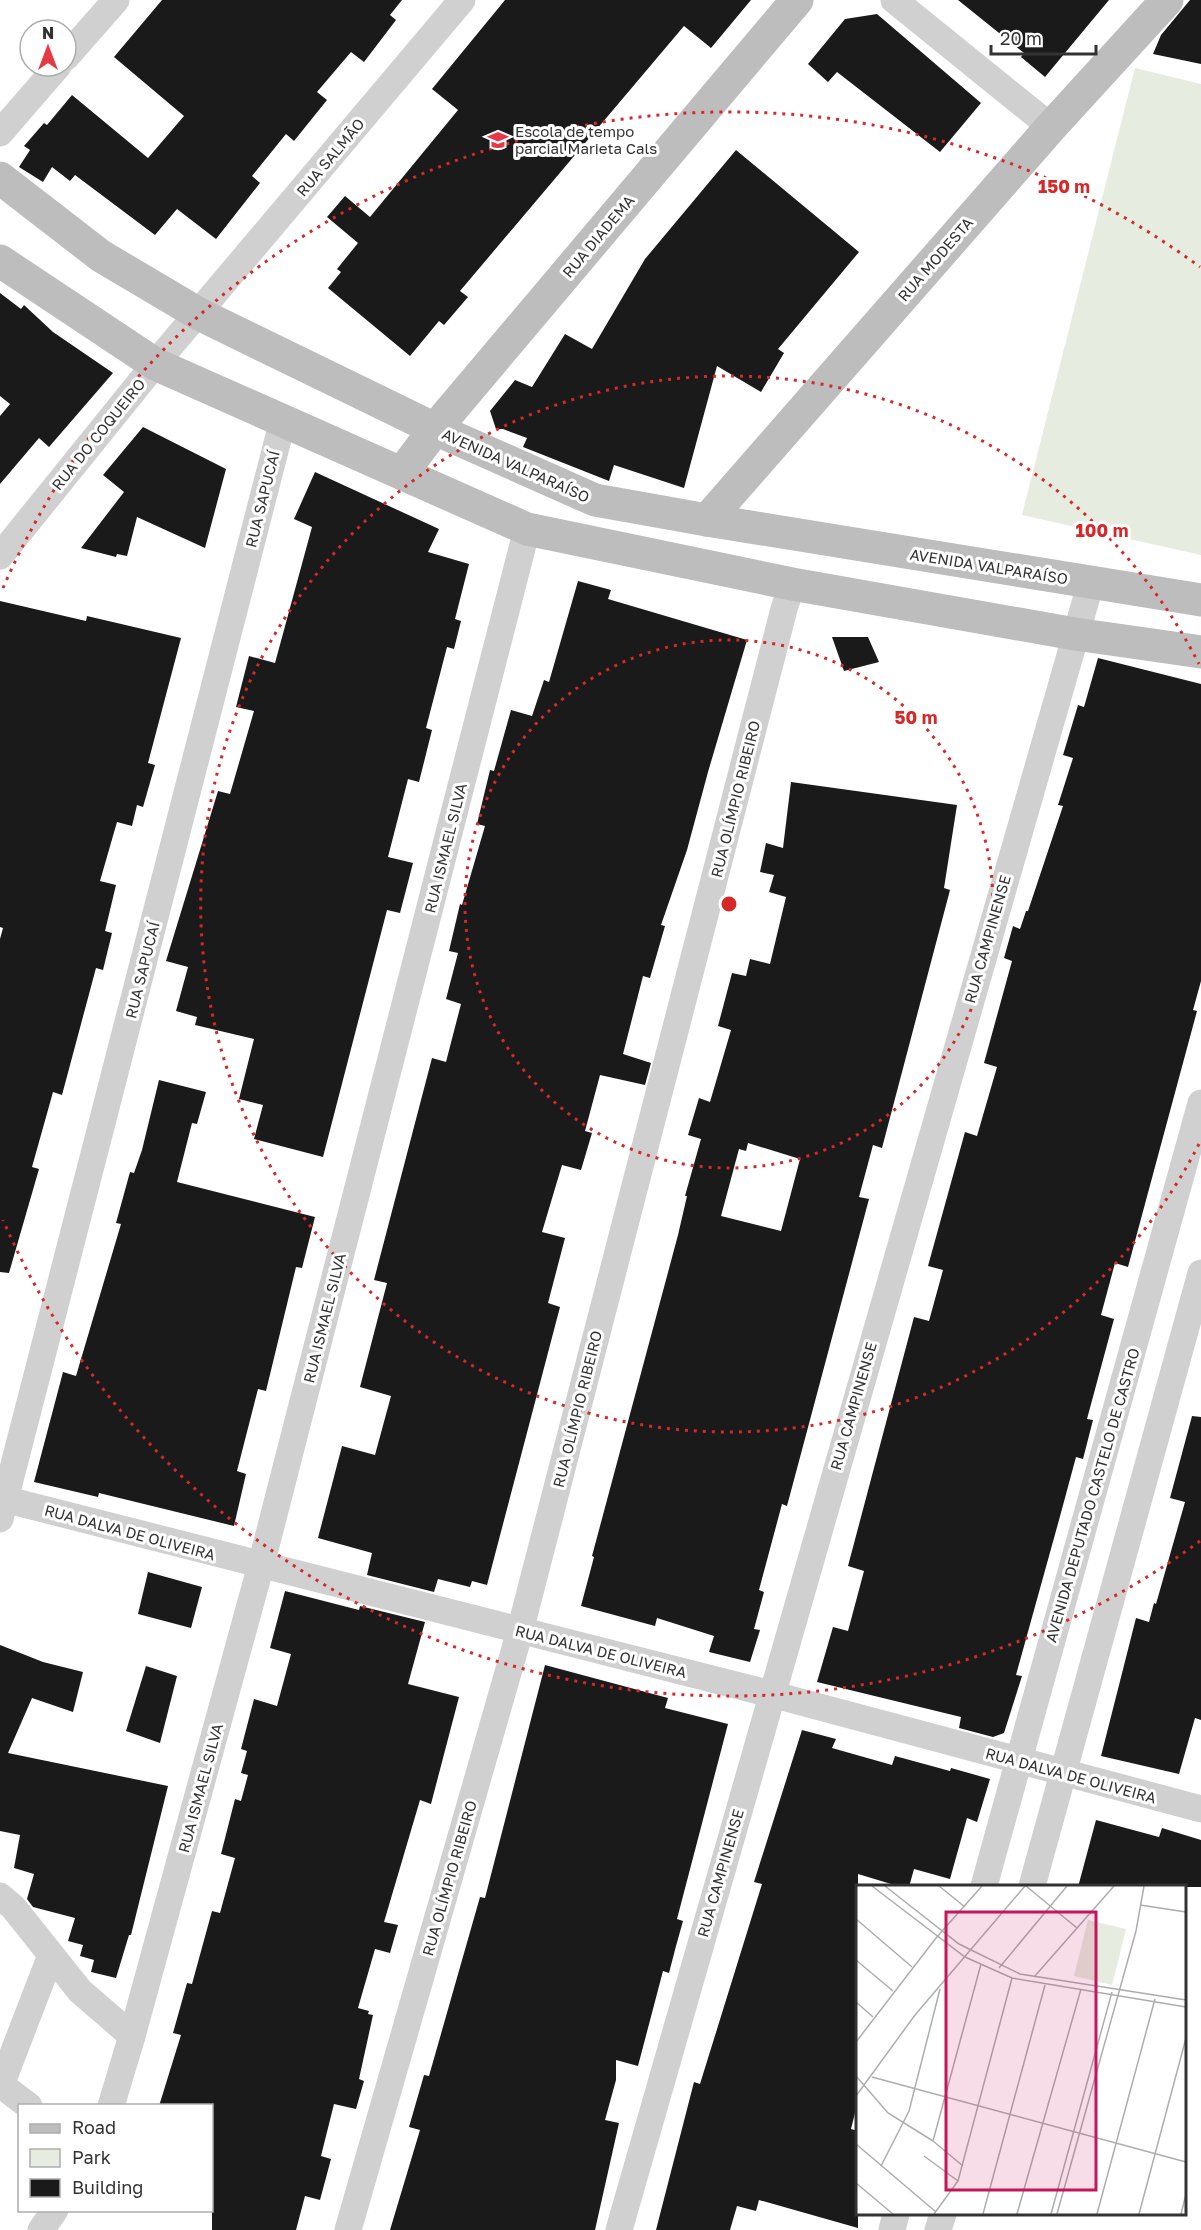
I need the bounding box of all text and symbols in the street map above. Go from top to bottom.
north arrow [18,18,78,78]
scale bar [991,18,1096,56]
text: N [42,23,54,43]
text: 20 m [1000,27,1042,49]
street label: RUA SALMÃO [292,114,368,200]
place label: Escola de tempo parcial Marieta Cals [515,122,657,157]
school or university icon: Escola de tempo parcial Marieta Cals [486,128,510,152]
text: 150 m [1038,175,1090,197]
street label: RUA DIADEMA [558,191,638,281]
street label: RUA MODESTA [894,213,976,305]
street label: RUA DO COQUEIRO [48,375,148,493]
street label: AVENIDA VALPARAÍSO [439,424,593,506]
street label: RUA SAPUCAÍ [241,447,283,549]
text: 100 m [1076,519,1128,541]
street label: AVENIDA VALPARAÍSO [909,545,1069,587]
text: 50 m [895,706,937,728]
street label: RUA OLÍMPIO RIBEIRO [707,719,763,879]
street label: RUA ISMAEL SILVA [420,781,470,915]
street label: RUA CAMPINENSE [960,873,1014,1005]
centre of rings [719,894,739,914]
street label: RUA SAPUCAÍ [121,918,163,1020]
street label: RUA ISMAEL SILVA [299,1251,349,1385]
street label: RUA OLÍMPIO RIBEIRO [549,1329,605,1489]
street label: RUA CAMPINENSE [826,1340,880,1472]
street label: AVENIDA DEPUTADO CASTELO DE CASTRO [1041,1346,1143,1644]
street label: RUA DALVA DE OLIVEIRA [43,1501,217,1563]
street label: RUA DALVA DE OLIVEIRA [513,1621,689,1681]
street label: RUA ISMAEL SILVA [174,1721,226,1855]
street label: RUA DALVA DE OLIVEIRA [984,1744,1158,1806]
street label: RUA OLÍMPIO RIBEIRO [418,1798,480,1958]
street label: RUA CAMPINENSE [693,1807,747,1939]
inset map [856,1885,1186,2215]
legend [18,2104,213,2212]
text: Road [72,2116,116,2138]
text: Park [72,2146,111,2168]
text: Building [72,2176,143,2198]

